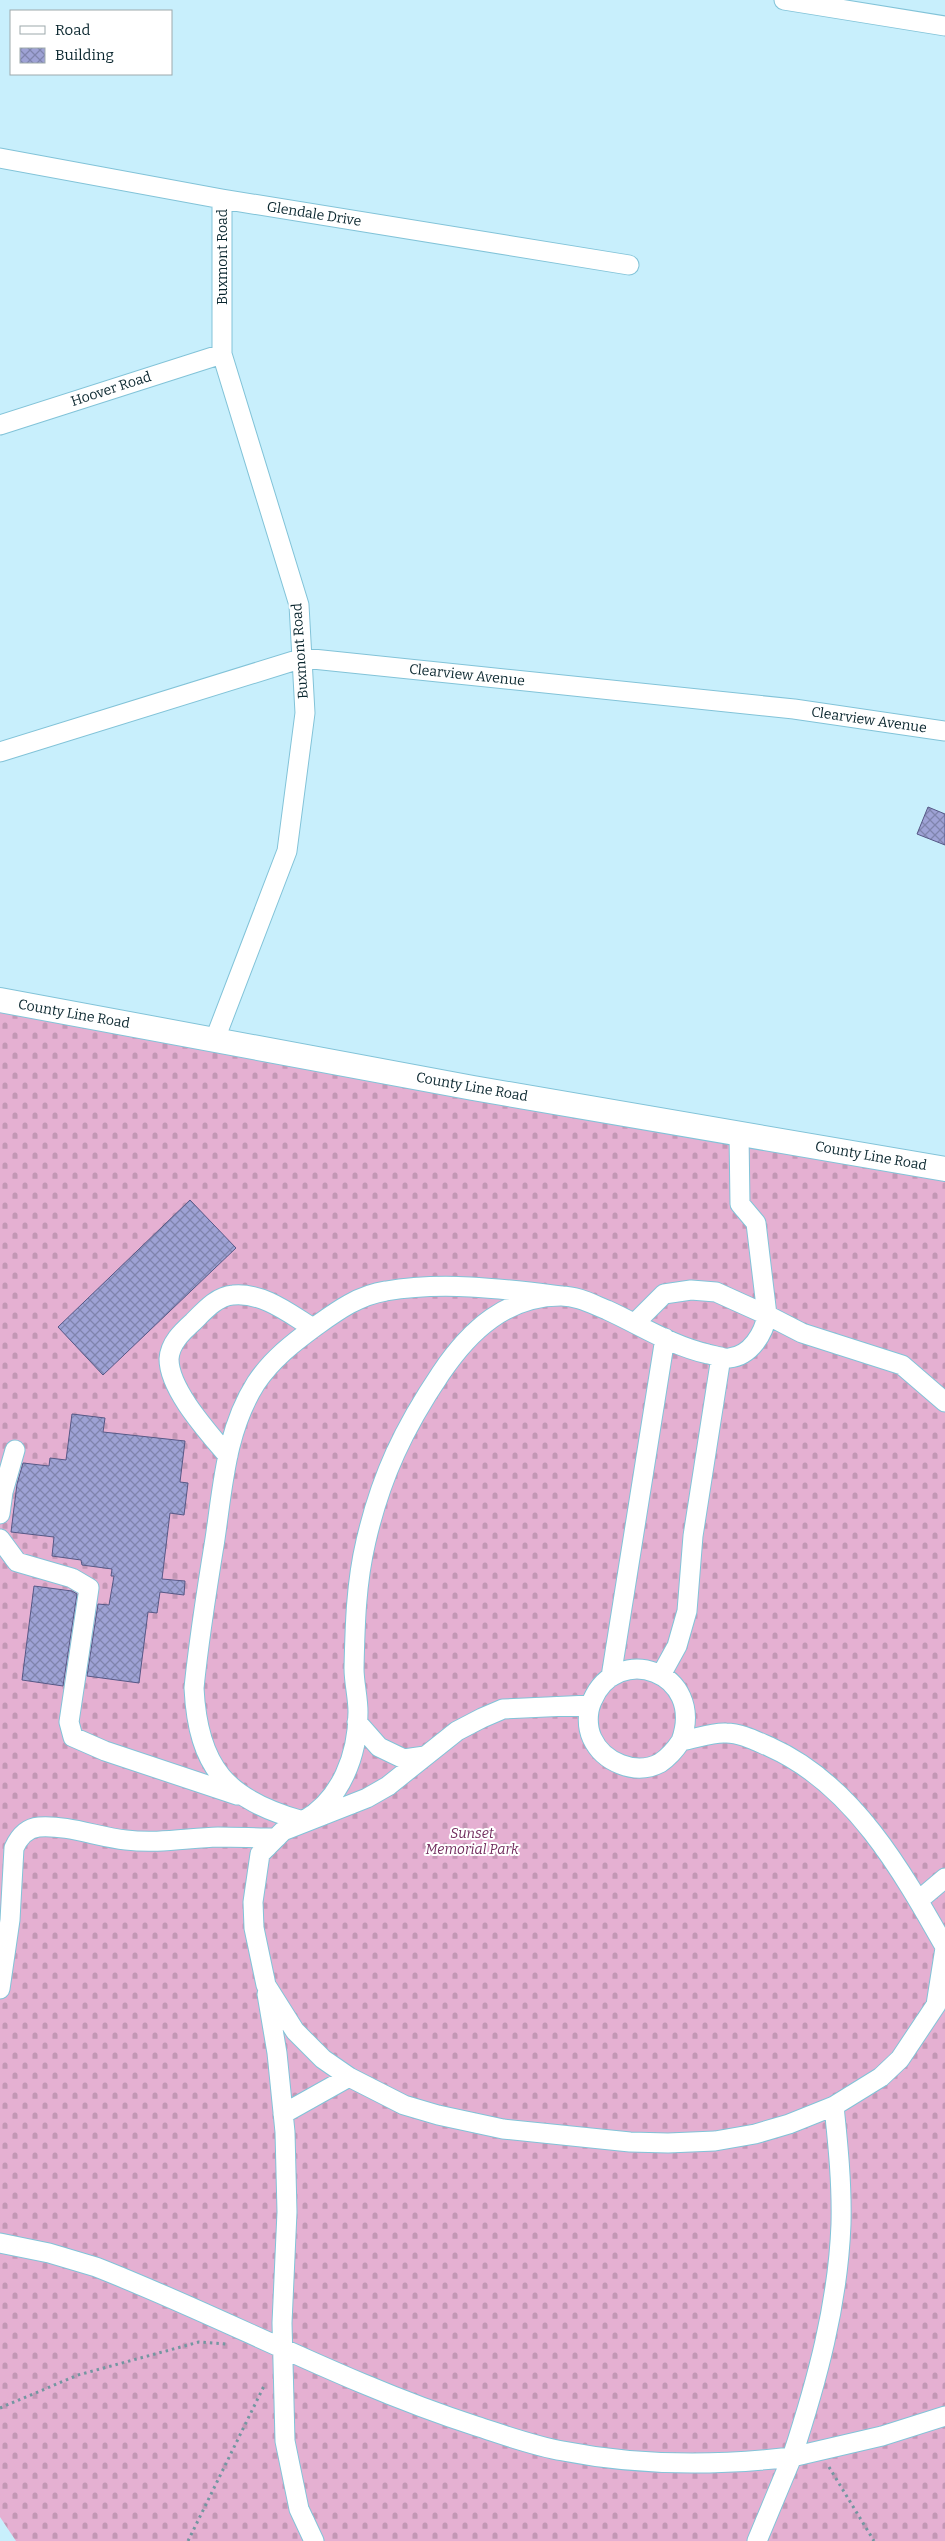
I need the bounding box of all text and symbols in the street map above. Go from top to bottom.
legend [10,10,172,75]
text: Road [55,21,90,39]
text: Building [55,46,114,64]
street label: Glendale Drive [266,198,362,230]
street label: Buxmont Road [214,209,231,305]
street label: Hoover Road [69,368,153,410]
street label: Buxmont Road [288,603,312,699]
street label: Clearview Avenue [408,660,526,690]
street label: Clearview Avenue [810,703,928,737]
street label: County Line Road [17,996,131,1032]
street label: County Line Road [415,1069,529,1105]
street label: County Line Road [814,1138,928,1174]
park label: Sunset Memorial Park [425,1825,519,1858]

